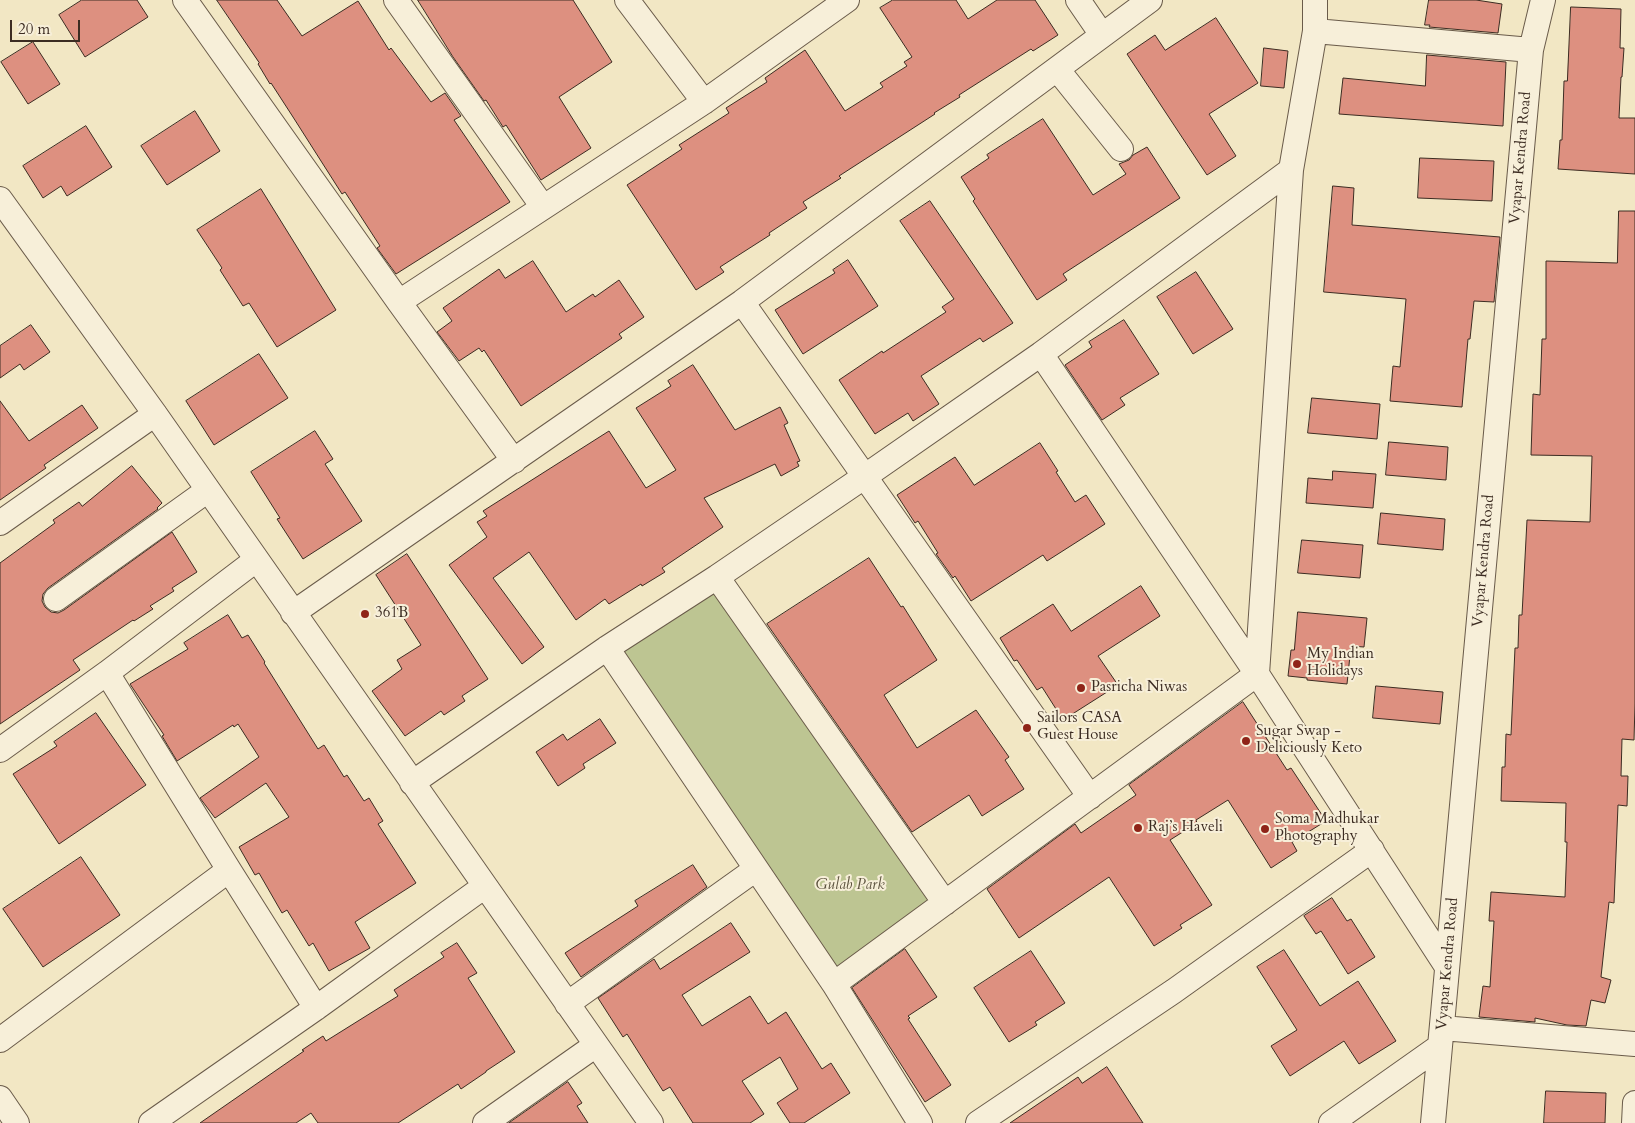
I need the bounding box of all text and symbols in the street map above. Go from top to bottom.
scale bar [12,10,82,42]
text: 20 m [18,19,50,39]
street label: Vyapar Kendra Road [1506,91,1536,225]
street label: Vyapar Kendra Road [1469,494,1499,628]
place label: 361B [375,605,408,623]
marker: 361B [359,608,371,620]
place label: My Indian Holidays [1307,646,1374,681]
marker: My Indian Holidays [1291,658,1303,670]
place label: Pasricha Niwas [1091,679,1187,697]
marker: Pasricha Niwas [1075,682,1087,694]
place label: Sailors CASA Guest House [1037,710,1122,745]
marker: Sailors CASA Guest House [1021,722,1033,734]
place label: Sugar Swap - Deliciously Keto [1256,723,1362,758]
marker: Sugar Swap - Deliciously Keto [1240,735,1252,747]
place label: Soma Madhukar Photography [1275,811,1379,846]
place label: Raj’s Haveli [1148,819,1223,837]
marker: Raj’s Haveli [1132,822,1144,834]
marker: Soma Madhukar Photography [1259,823,1271,835]
park label: Gulab Park [815,877,885,895]
street label: Vyapar Kendra Road [1433,897,1463,1031]

